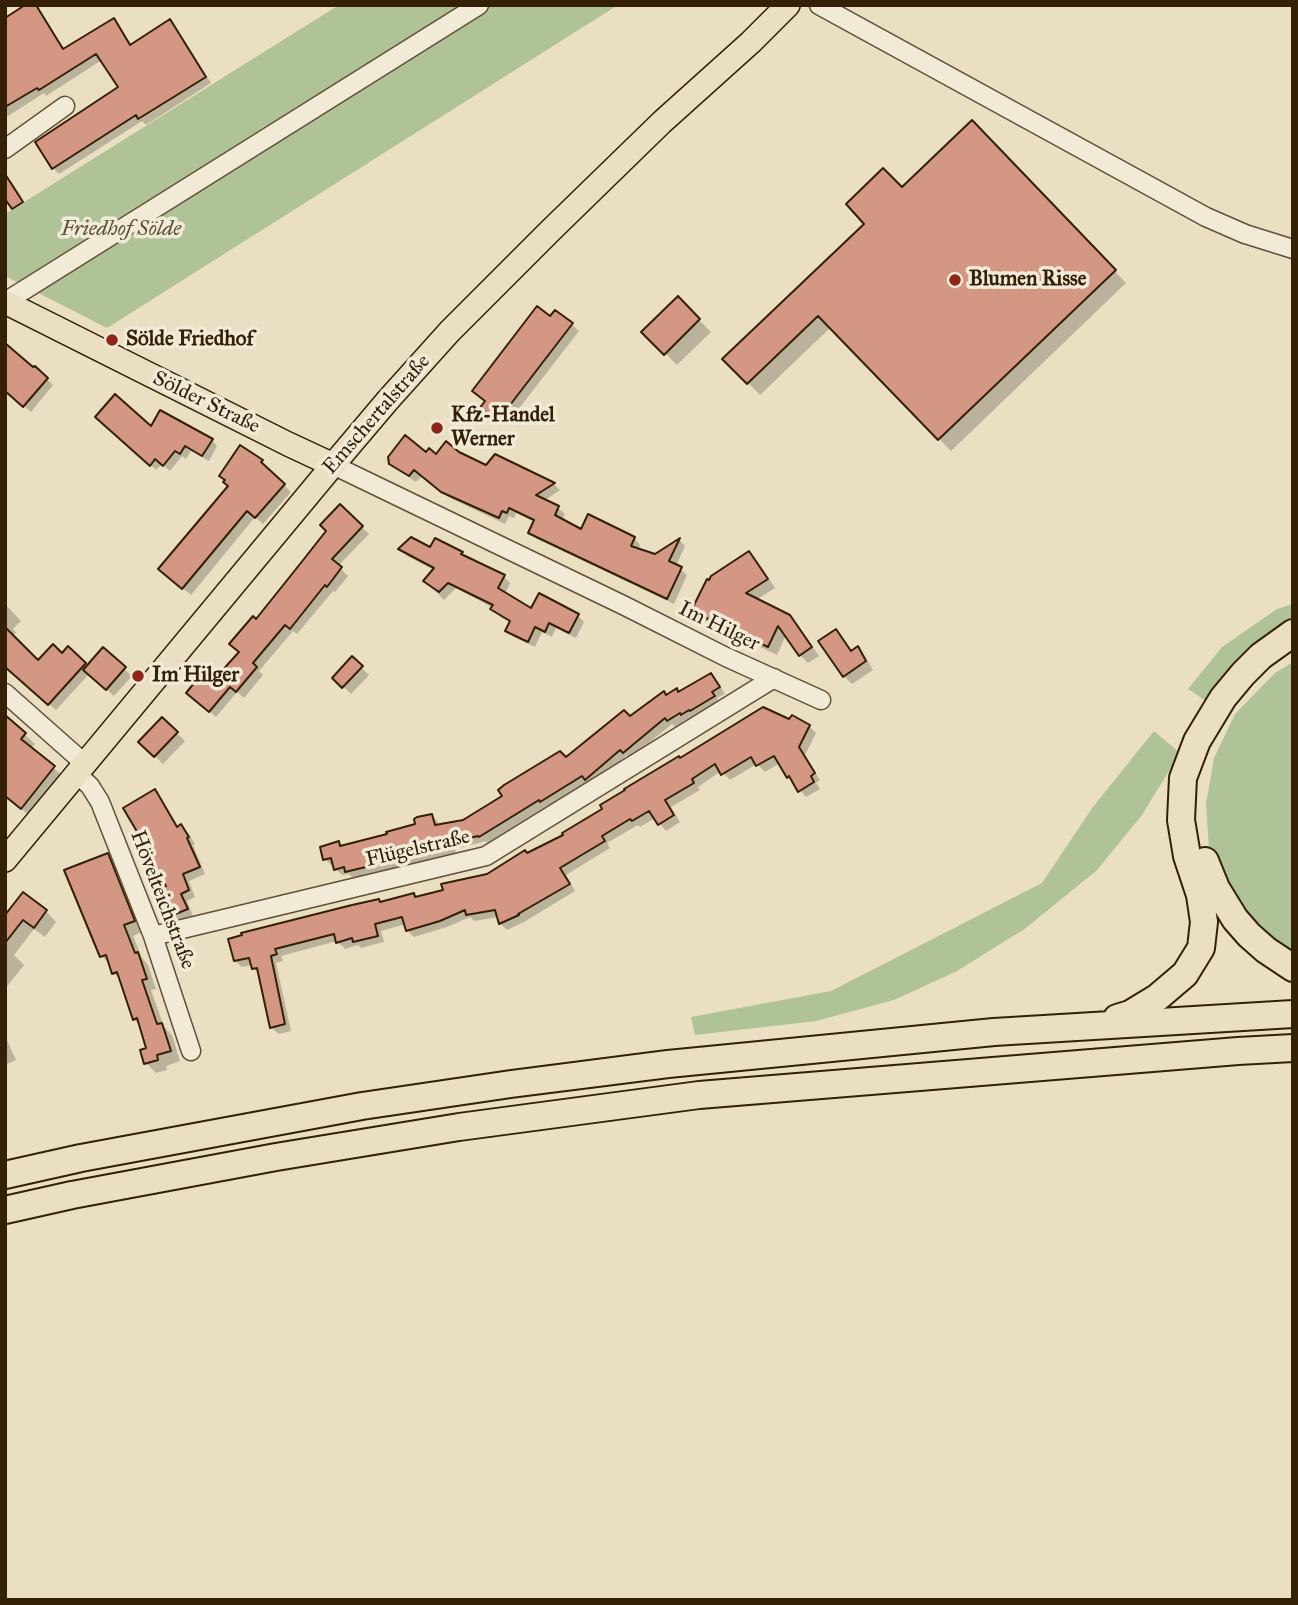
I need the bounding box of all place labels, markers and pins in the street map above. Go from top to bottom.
place label: Blumen Risse [969,267,1086,293]
marker: Blumen Risse [947,272,963,288]
place label: Sölde Friedhof [126,327,254,353]
marker: Sölde Friedhof [104,332,120,348]
place label: Kfz-Handel Werner [451,403,555,453]
marker: Kfz-Handel Werner [429,420,445,436]
place label: Im Hilger [152,663,239,689]
marker: Im Hilger [130,668,146,684]

